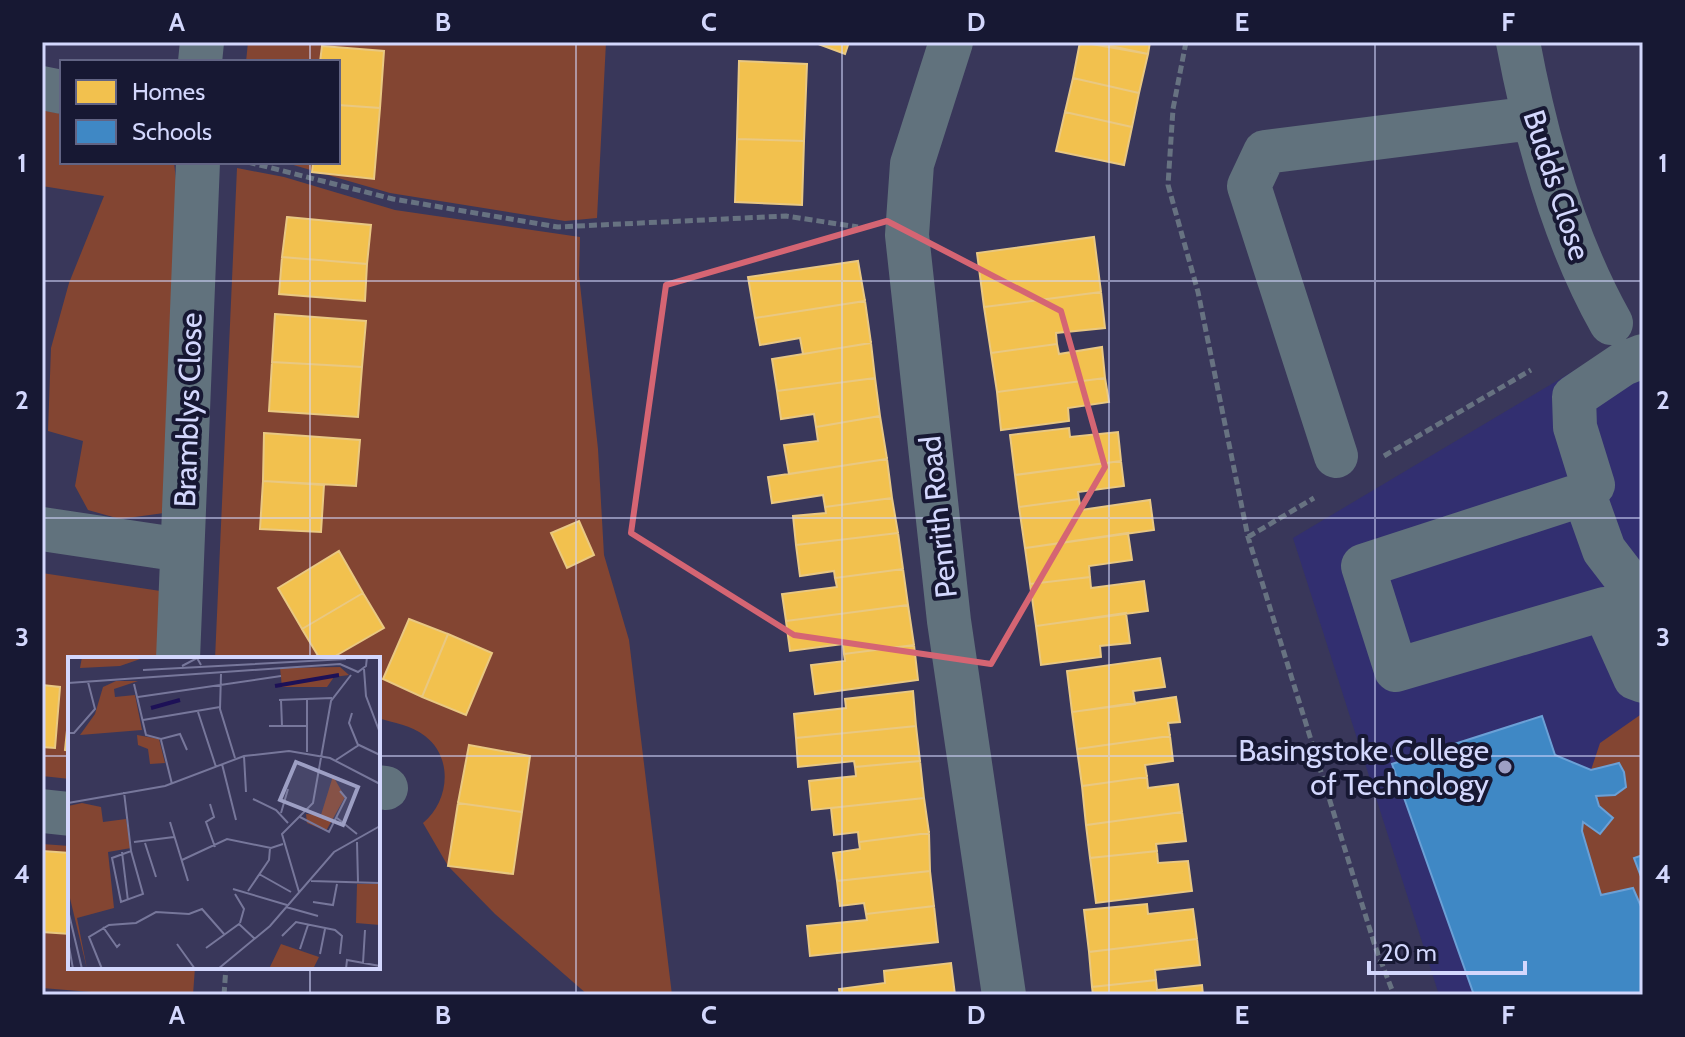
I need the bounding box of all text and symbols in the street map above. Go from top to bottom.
text: A [169,6,186,38]
text: B [435,6,451,38]
text: C [701,6,717,38]
text: D [967,6,985,38]
text: E [1235,6,1249,38]
text: F [1501,6,1515,38]
legend [60,60,340,164]
text: Homes [132,77,205,106]
street label: Budds Close [1515,105,1599,265]
text: Schools [132,117,212,146]
text: 1 [17,147,27,179]
text: 1 [1658,147,1668,179]
street label: Bramblys Close [166,312,210,508]
text: 2 [15,384,29,416]
text: 2 [1656,384,1670,416]
street label: Penrith Road [911,434,965,600]
text: 3 [15,621,29,653]
text: 3 [1656,621,1670,653]
inset map [68,657,380,969]
place label: Basingstoke College of Technology [1238,732,1489,803]
marker: Basingstoke College of Technology [1496,758,1514,776]
text: 4 [14,858,30,890]
text: 4 [1655,858,1671,890]
scale bar [1369,925,1525,975]
text: 20 m [1381,938,1437,967]
text: A [169,999,186,1031]
text: B [435,999,451,1031]
text: C [701,999,717,1031]
text: D [967,999,985,1031]
text: E [1235,999,1249,1031]
text: F [1501,999,1515,1031]

